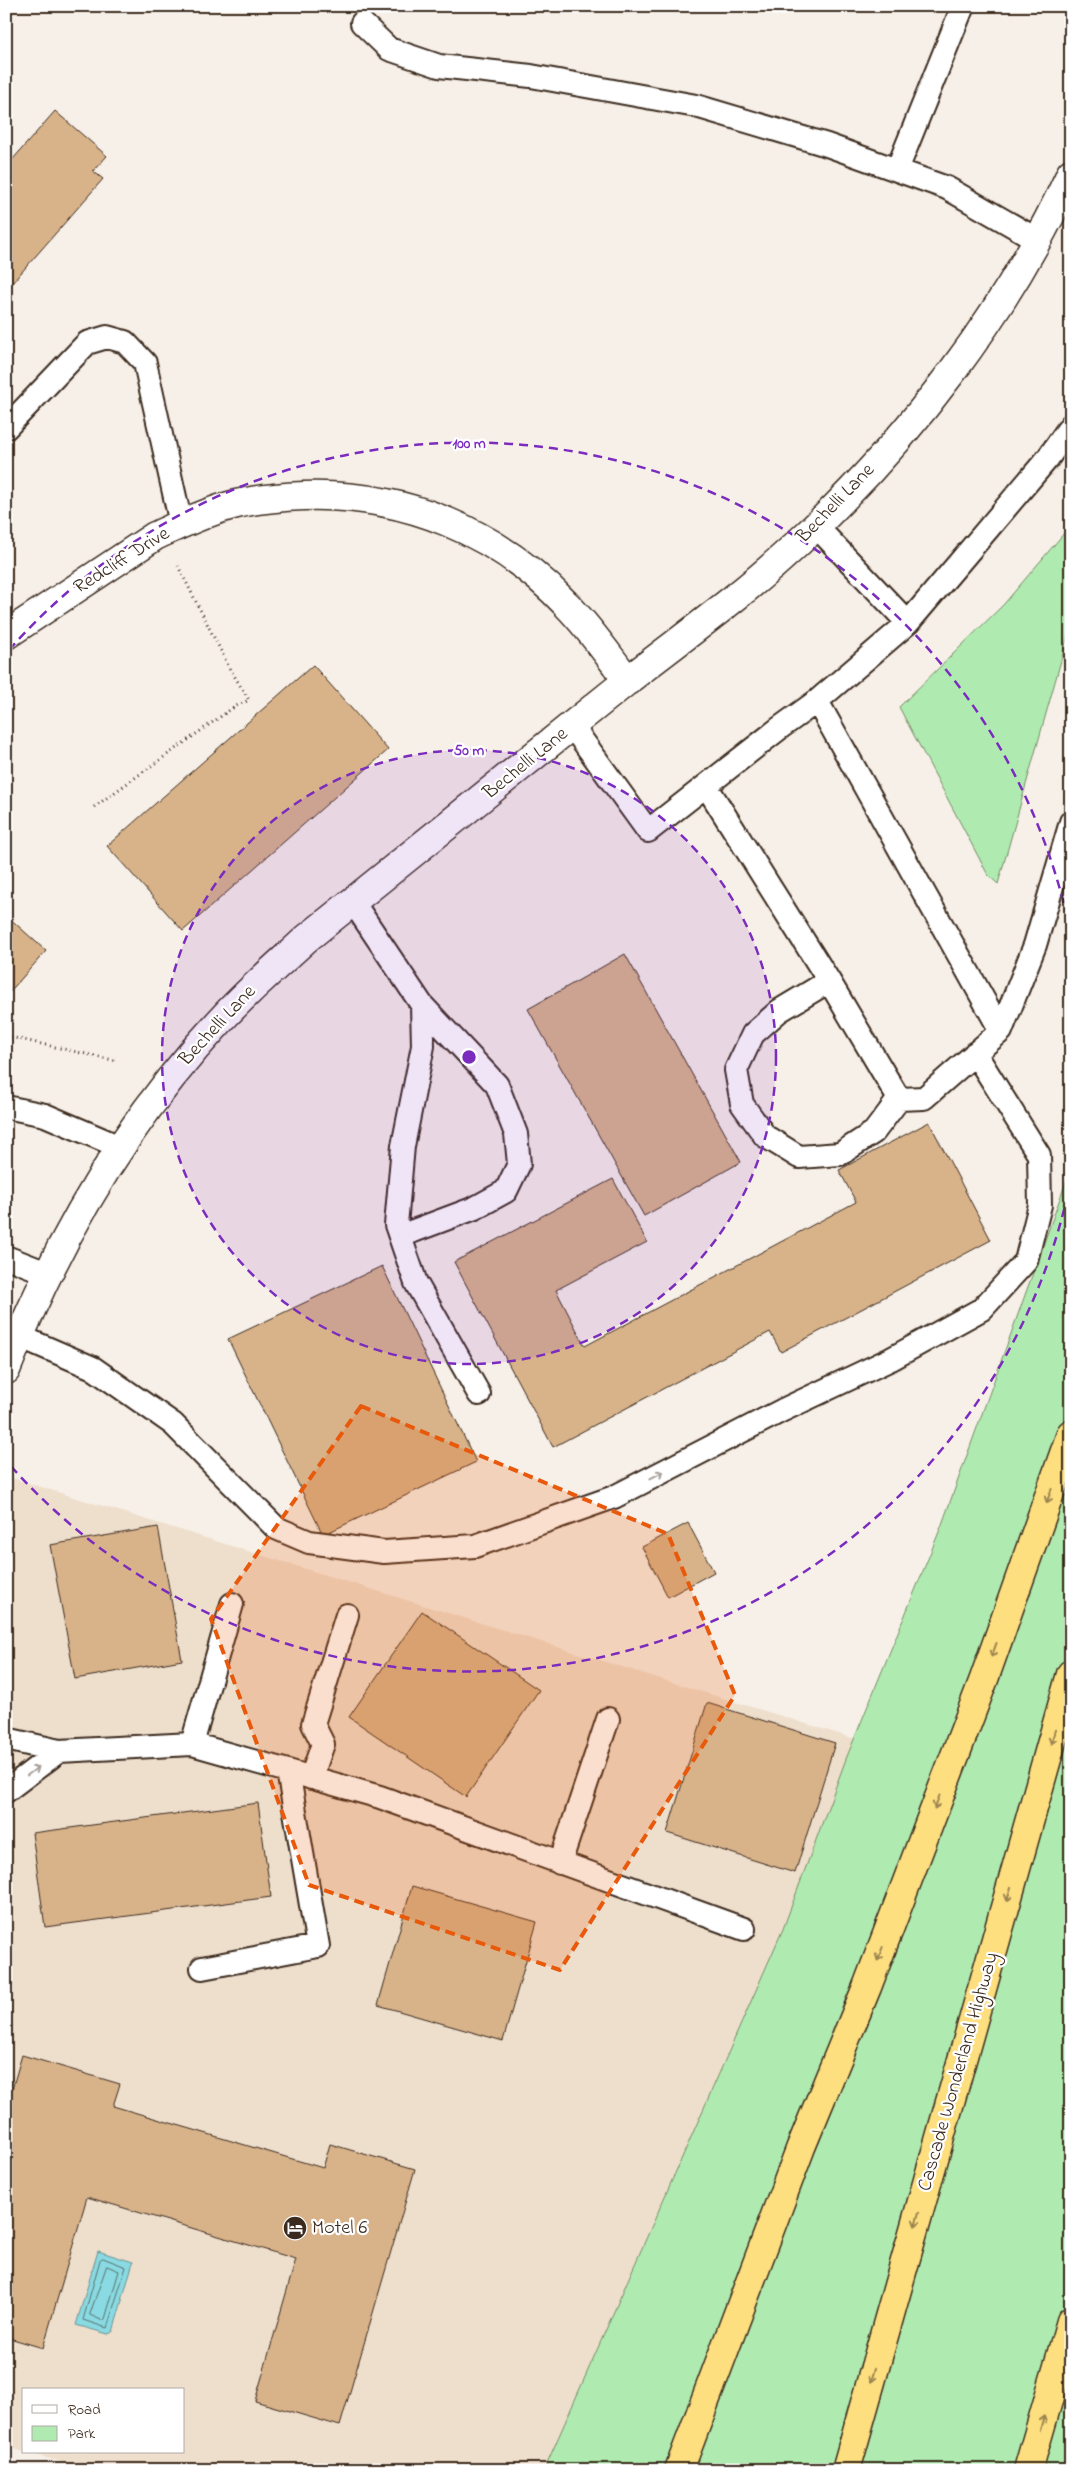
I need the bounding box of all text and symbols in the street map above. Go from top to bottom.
text: 100 m [452,433,486,455]
street label: Bechelli Lane [789,457,882,552]
street label: Redcliff Drive [68,520,176,602]
street label: Bechelli Lane [476,721,575,808]
text: 50 m [454,740,485,762]
street label: Bechelli Lane [172,979,263,1074]
centre of rings [460,1048,478,1066]
one-way arrow [649,1470,664,1479]
one-way arrow [1043,1488,1053,1504]
one-way arrow [989,1641,998,1657]
one-way arrow [1047,1729,1057,1745]
one-way arrow [26,1766,39,1777]
one-way arrow [932,1794,941,1809]
one-way arrow [1003,1885,1013,1901]
one-way arrow [875,1946,884,1961]
street label: Cascade Wonderland Highway [911,1949,1008,2195]
one-way arrow [912,2210,922,2226]
place label: Motel 6 [312,2214,368,2243]
hotel icon: Motel 6 [282,2215,308,2241]
one-way arrow [868,2367,877,2383]
legend [22,2388,185,2454]
text: Road [68,2399,101,2421]
one-way arrow [1037,2415,1047,2431]
text: Park [68,2423,96,2445]

